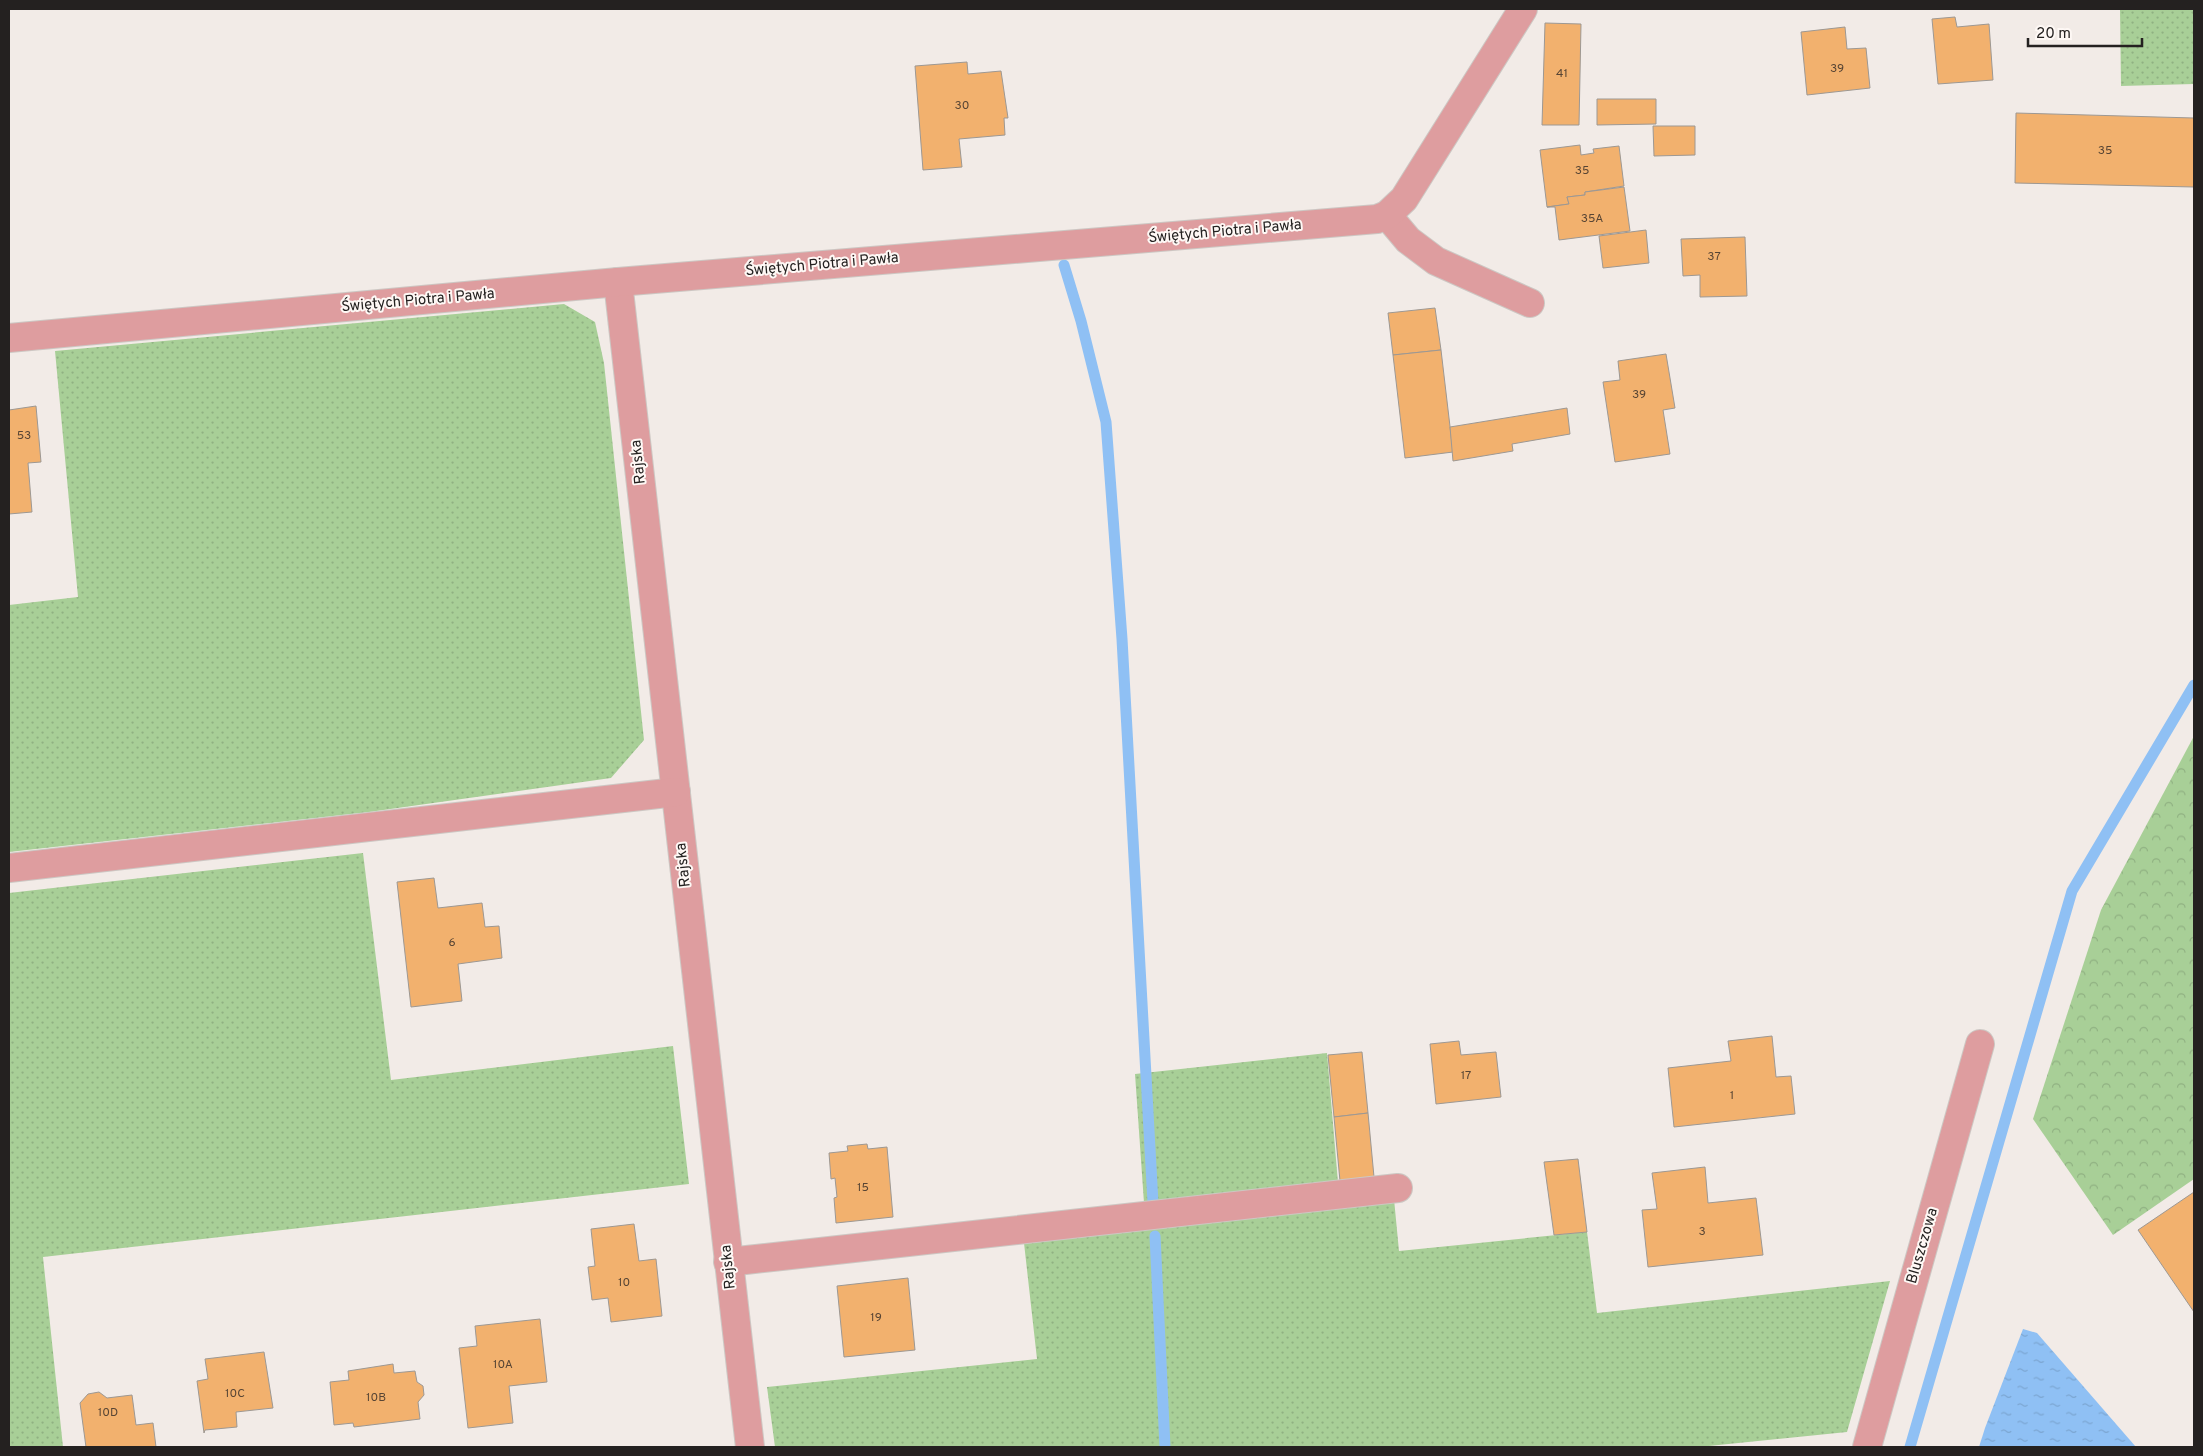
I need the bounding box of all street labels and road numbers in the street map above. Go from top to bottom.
street label: Świętych Piotra i Pawła [1147,214,1303,248]
street label: Świętych Piotra i Pawła [744,247,900,281]
street label: Świętych Piotra i Pawła [340,283,496,317]
street label: Rajska [627,439,651,485]
street label: Rajska [672,842,696,888]
street label: Bluszczowa [1903,1206,1943,1286]
street label: Rajska [717,1244,741,1290]

